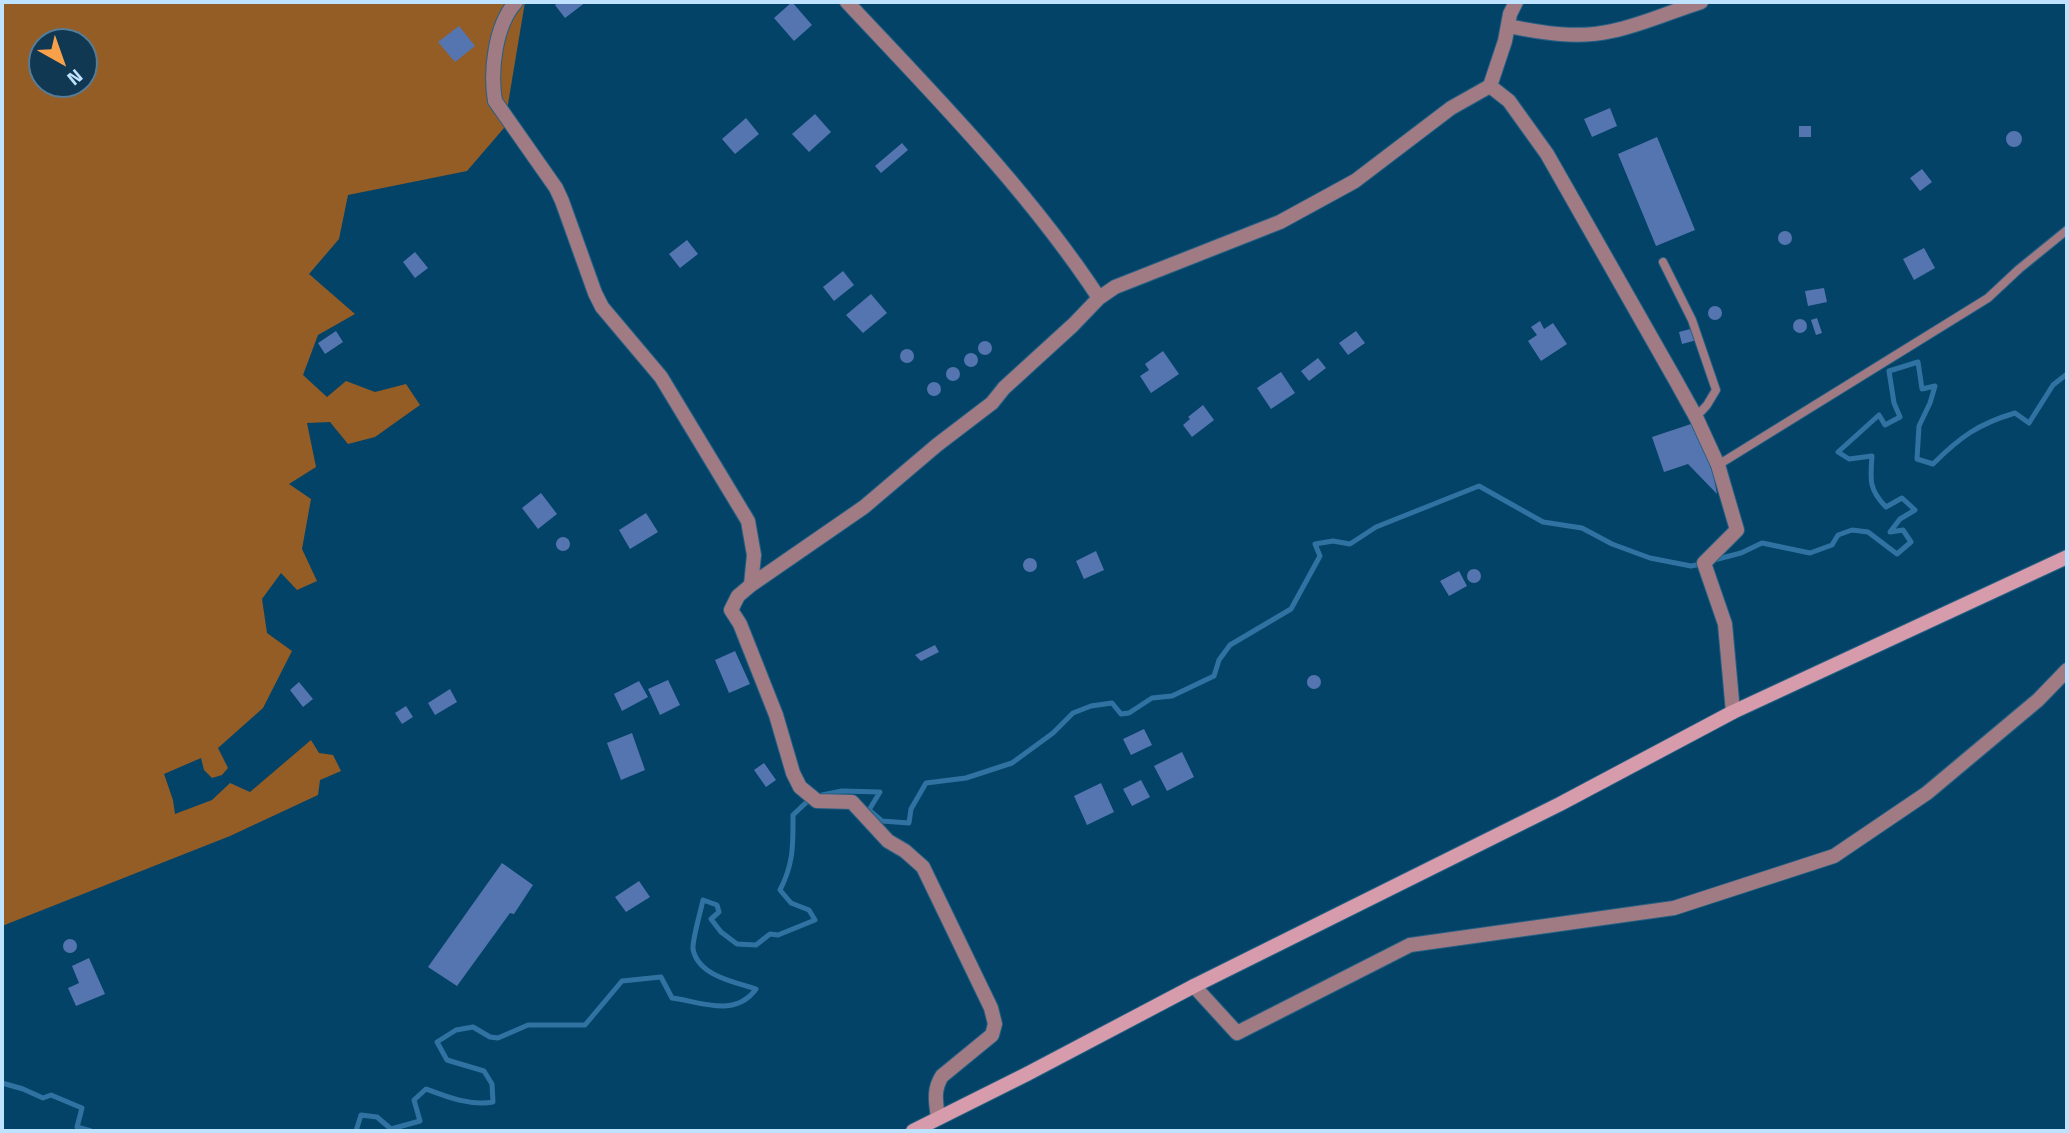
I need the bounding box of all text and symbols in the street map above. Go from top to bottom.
north arrow [28,28,98,98]
text: N [61,63,90,93]

